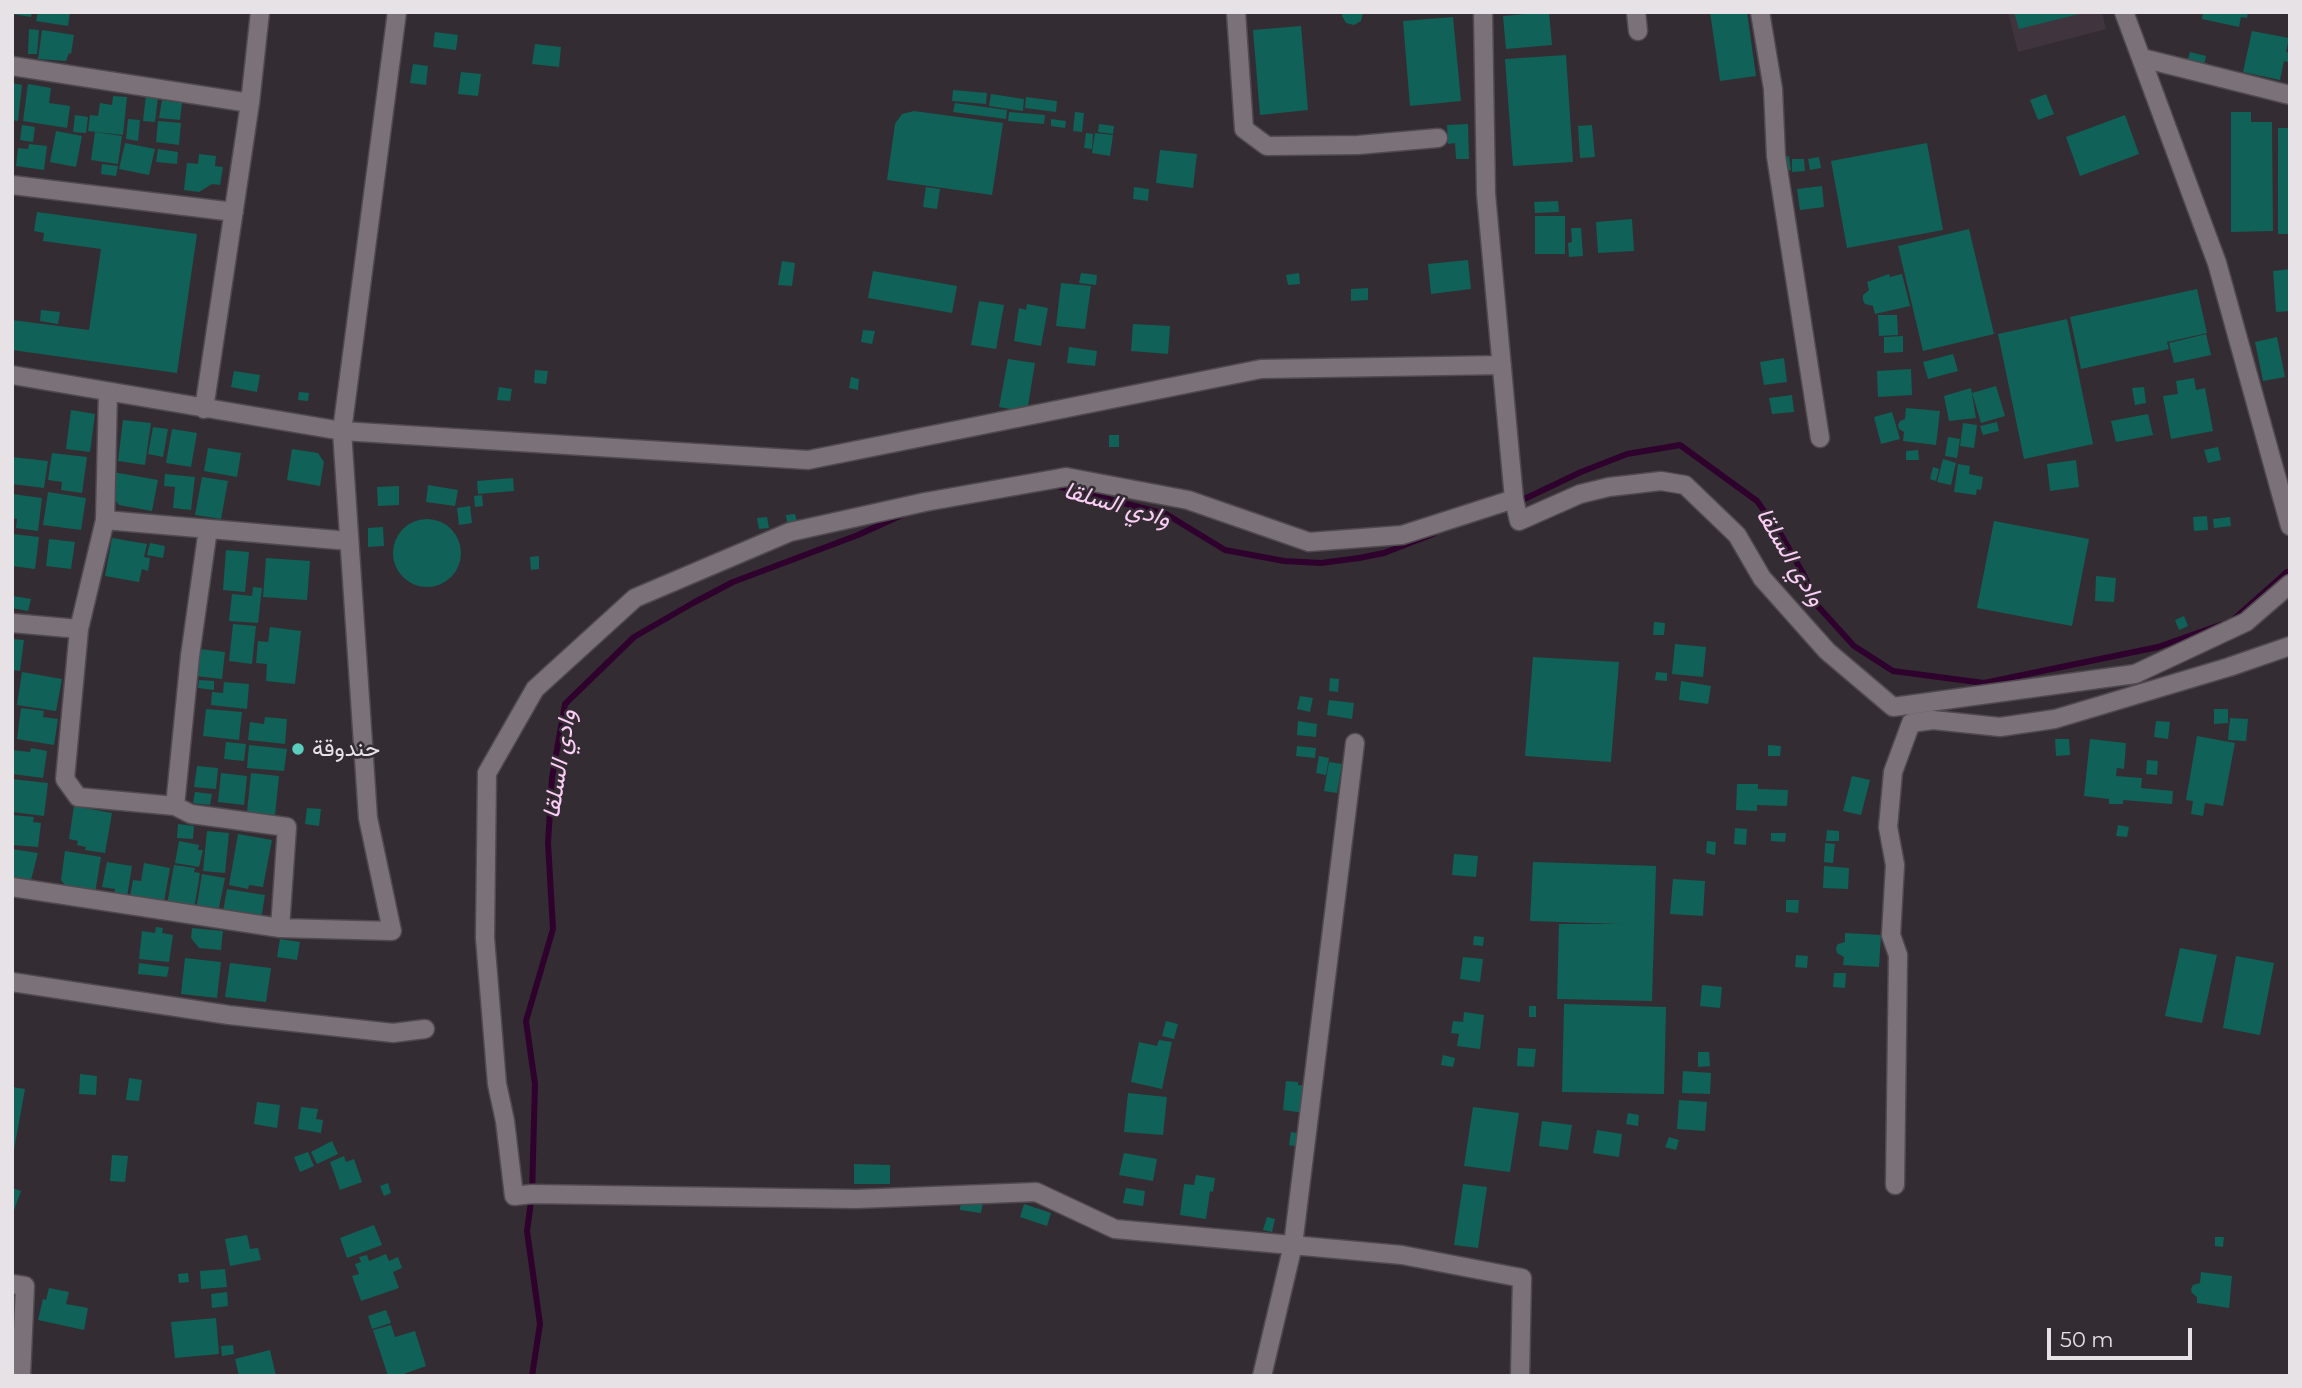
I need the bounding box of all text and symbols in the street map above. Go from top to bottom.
water label: وادي السلقا [1060,476,1174,534]
water label: وادي السلقا [1749,503,1831,611]
water label: وادي السلقا [537,708,583,820]
place label: حندوقة [312,735,380,763]
marker: حندوقة [290,741,306,757]
scale bar [2050,1314,2195,1358]
text: 50 m [2060,1327,2114,1352]

